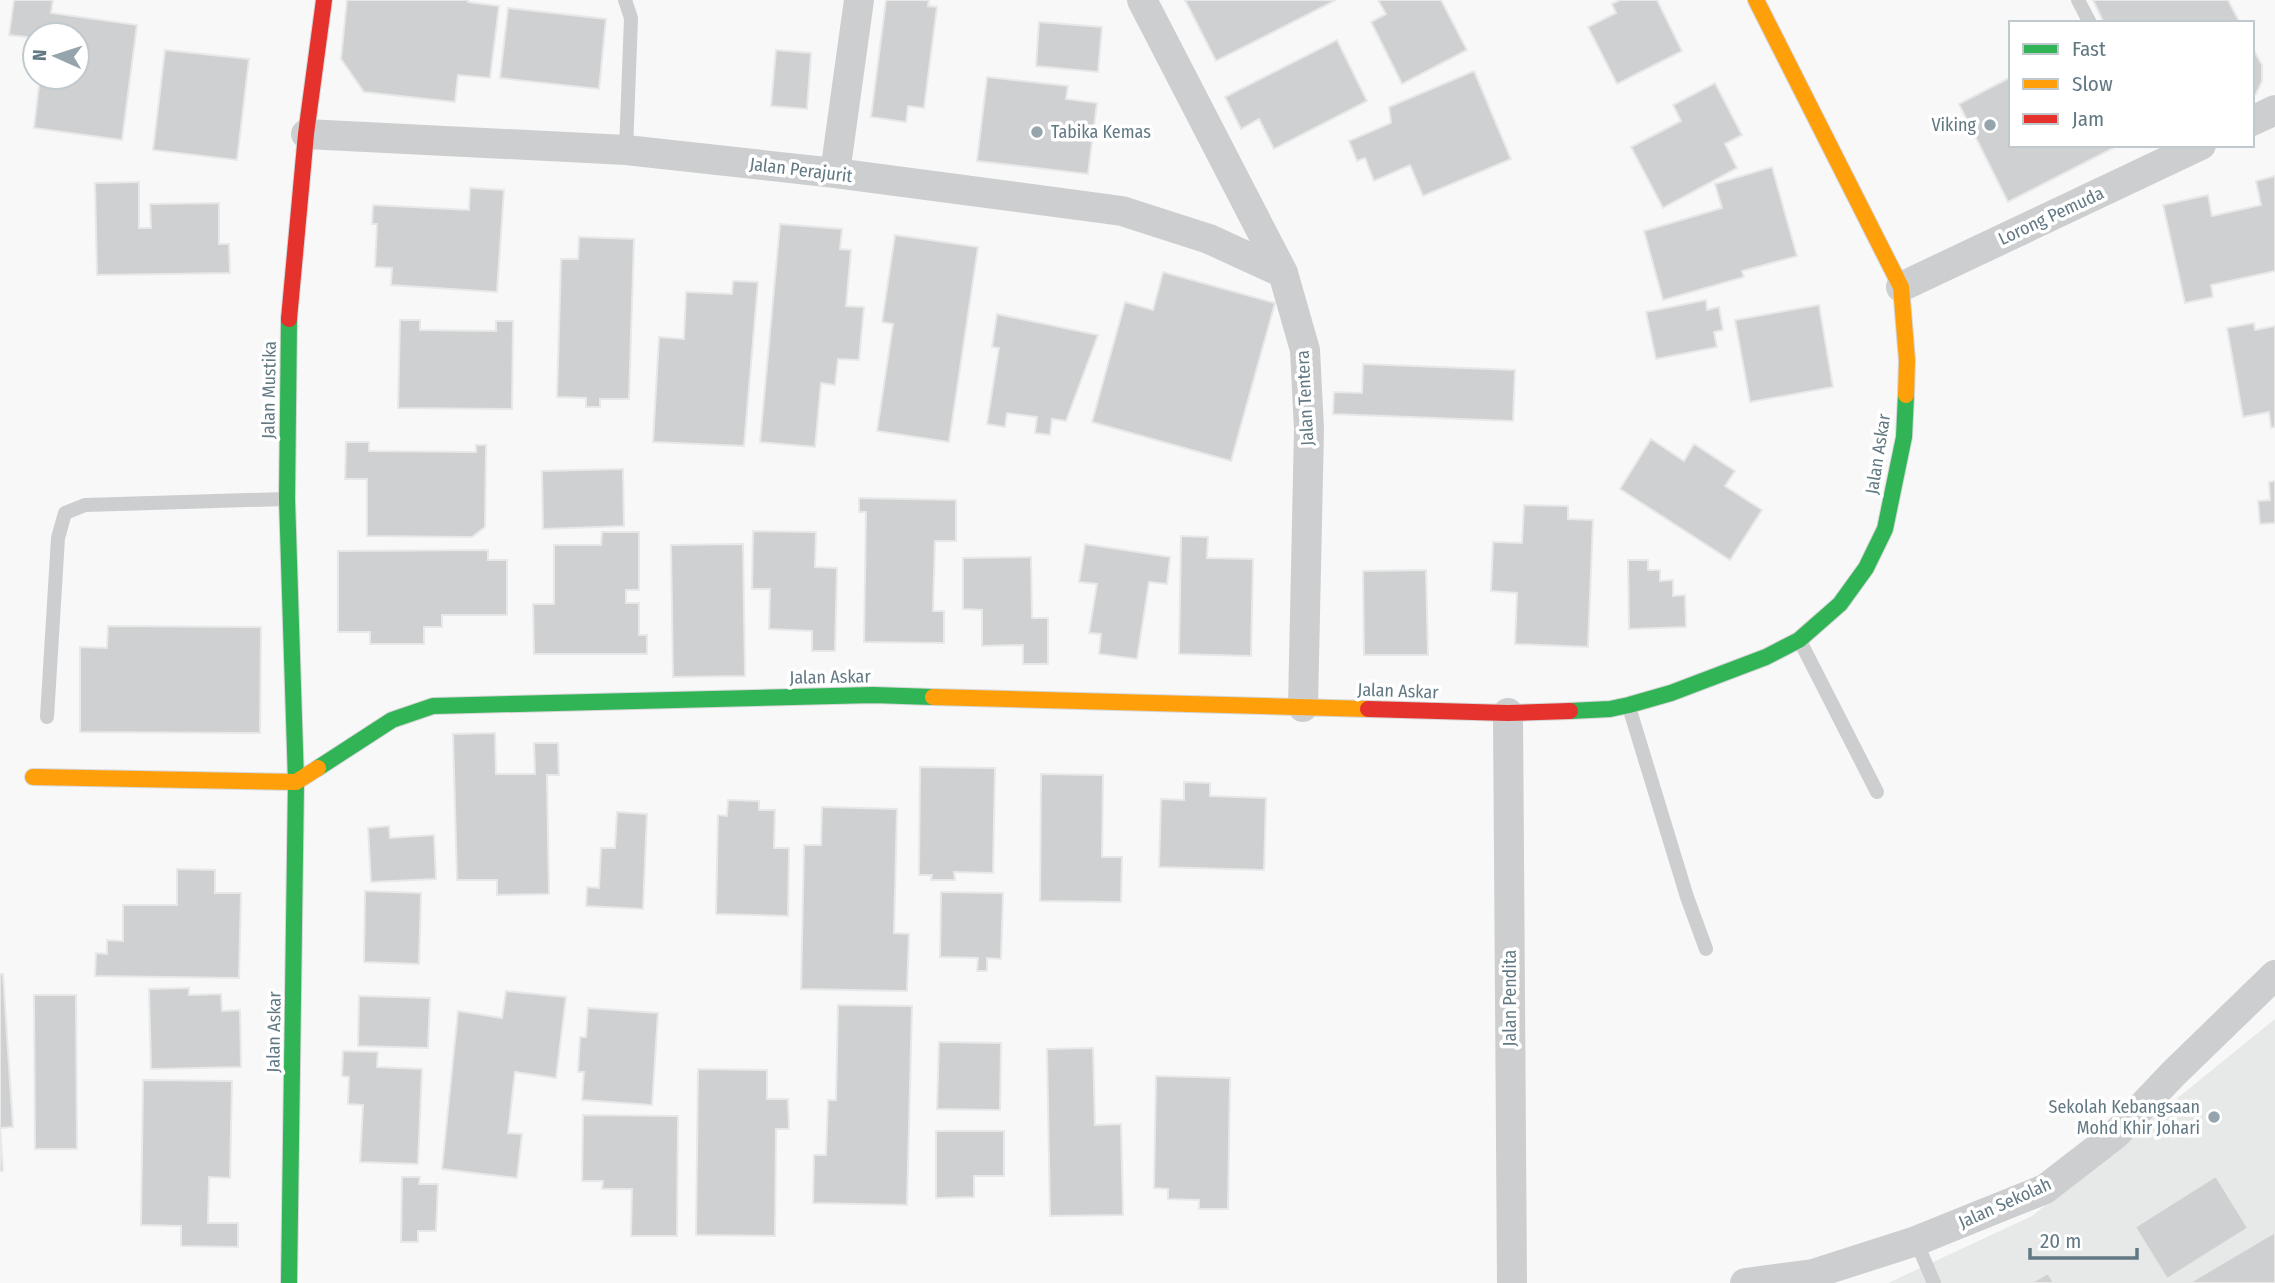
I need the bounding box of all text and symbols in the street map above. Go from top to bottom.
north arrow [21,21,91,91]
legend [2009,21,2254,147]
text: Fast [2072,36,2106,62]
text: N [28,49,51,61]
text: Slow [2072,71,2113,97]
text: Jam [2072,106,2104,132]
place label: Viking [1931,114,1977,136]
marker: Viking [1982,117,1998,133]
place label: Tabika Kemas [1051,121,1151,143]
marker: Tabika Kemas [1029,124,1045,140]
street label: Jalan Perajurit [748,153,854,187]
street label: Lorong Pemuda [1995,182,2107,250]
street label: Jalan Mustika [257,341,281,439]
street label: Jalan Tentera [1292,350,1318,446]
street label: Jalan Askar [1861,412,1895,496]
street label: Jalan Askar [789,665,871,689]
street label: Jalan Askar [1357,679,1440,703]
street label: Jalan Pendita [1499,949,1521,1046]
street label: Jalan Askar [262,991,286,1073]
place label: Sekolah Kebangsaan Mohd Khir Johari [2048,1096,2200,1139]
marker: Sekolah Kebangsaan Mohd Khir Johari [2206,1109,2222,1125]
street label: Jalan Sekolah [1955,1173,2055,1233]
scale bar [2030,1216,2137,1260]
text: 20 m [2040,1228,2081,1254]

